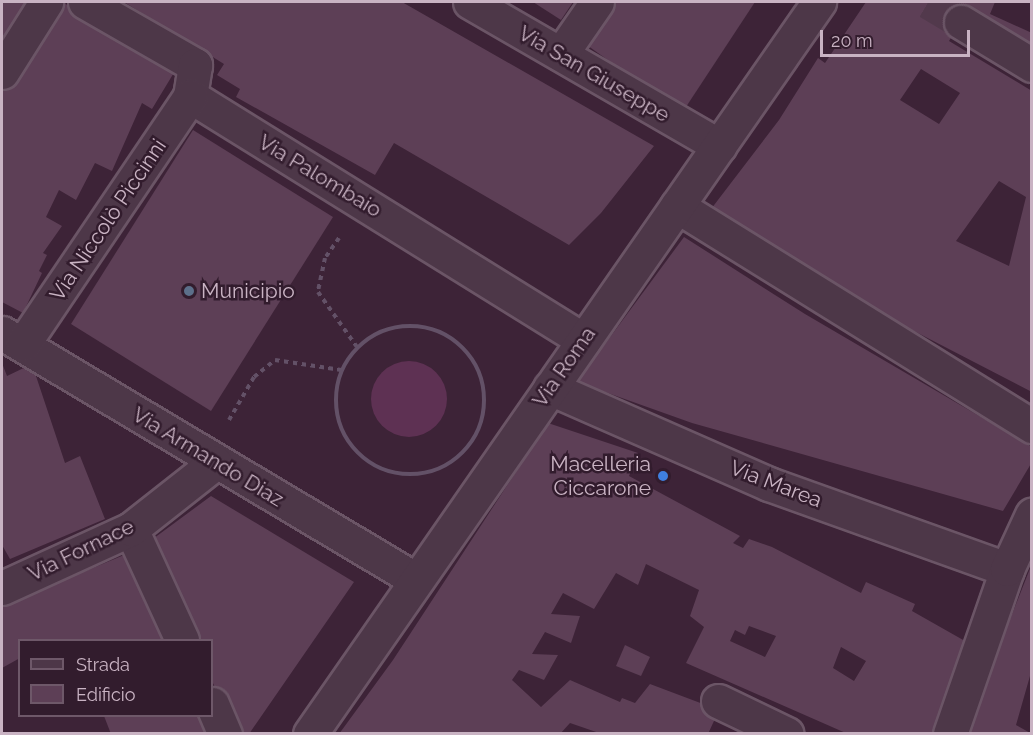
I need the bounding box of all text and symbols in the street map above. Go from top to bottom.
scale bar [823,18,973,56]
street label: Via San Giuseppe [514,21,674,127]
text: 20 m [831,30,873,51]
street label: Via Palombaio [254,129,386,223]
street label: Via Niccolò Piccinni [45,134,171,306]
place label: Municipio [201,278,295,304]
marker: Municipio [182,284,196,298]
street label: Via Roma [527,322,601,412]
street label: Via Armando Diaz [128,402,288,512]
place label: Macelleria Ciccarone [550,451,651,501]
street label: Via Marea [727,455,825,513]
marker: Macelleria Ciccarone [656,469,670,483]
street label: Via Fornace [24,514,138,586]
legend [18,639,213,717]
text: Strada [76,654,130,675]
text: Edificio [76,684,135,705]

